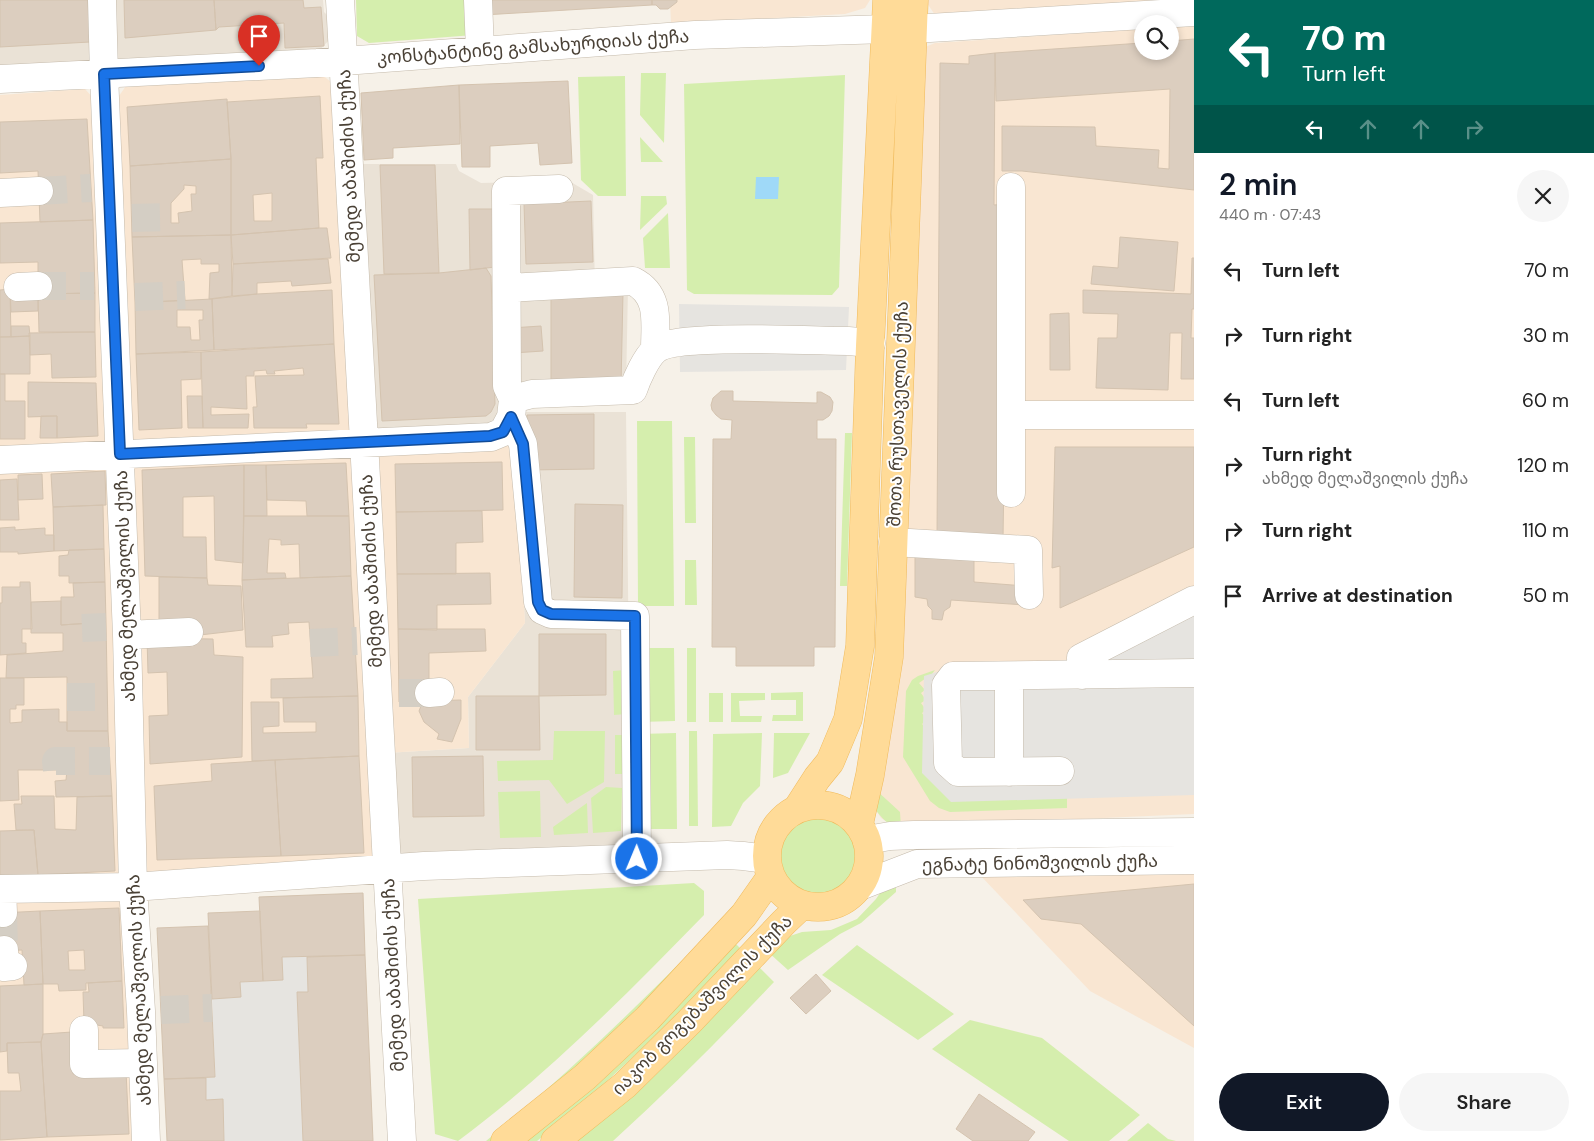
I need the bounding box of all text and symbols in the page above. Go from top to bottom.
pin [238,15,280,66]
map controls [1134,15,1179,60]
button: search [1134,15,1179,60]
text: 70 m [1302,15,1386,61]
icon: left [1219,20,1284,85]
icon: arrive [245,22,273,50]
street label: კონსტანტინე გამსახურდიას ქუჩა [376,24,690,70]
text: Turn left [1302,59,1386,88]
street label: მემედ აბაშიძის ქუჩა [332,69,366,263]
icon: left [1301,115,1329,143]
icon: ahead [1354,115,1382,143]
icon: ahead [1407,115,1435,143]
icon: right [1460,115,1488,143]
text: 2 min [1219,165,1297,204]
button: close [1517,170,1569,222]
text: 440 m · 07:43 [1219,204,1321,225]
icon: left [1219,257,1247,285]
text: Turn left [1262,258,1340,283]
text: 70 m [1524,258,1569,283]
street label: შოთა რუსთაველის ქუჩა [882,301,914,527]
icon: right [1219,322,1247,350]
text: Turn right [1262,323,1352,348]
text: 30 m [1523,323,1569,348]
icon: left [1219,387,1247,415]
text: Turn left [1262,388,1340,413]
text: 60 m [1522,388,1569,413]
text: Turn right [1262,442,1352,467]
icon: right [1219,452,1247,480]
text: 120 m [1517,453,1569,478]
text: ახმედ მელაშვილის ქუჩა [1262,468,1468,489]
street label: ახმედ მელაშვილის ქუჩა [109,470,141,702]
street label: მემედ აბაშიძის ქუჩა [354,474,388,668]
icon: right [1219,517,1247,545]
text: Turn right [1262,518,1352,543]
text: 110 m [1522,518,1569,543]
icon: arrive [1219,582,1247,610]
text: Arrive at destination [1262,583,1453,608]
text: 50 m [1522,583,1569,608]
position arrow [610,832,662,884]
street label: ეგნატე ნინოშვილის ქუჩა [922,849,1158,877]
street label: ახმედ მელაშვილის ქუჩა [121,874,157,1106]
street label: მემედ აბაშიძის ქუჩა [376,878,410,1072]
street label: იაკობ გოგებაშვილის ქუჩა [606,909,798,1101]
button: Exit [1219,1073,1389,1131]
button: Share [1399,1073,1569,1131]

